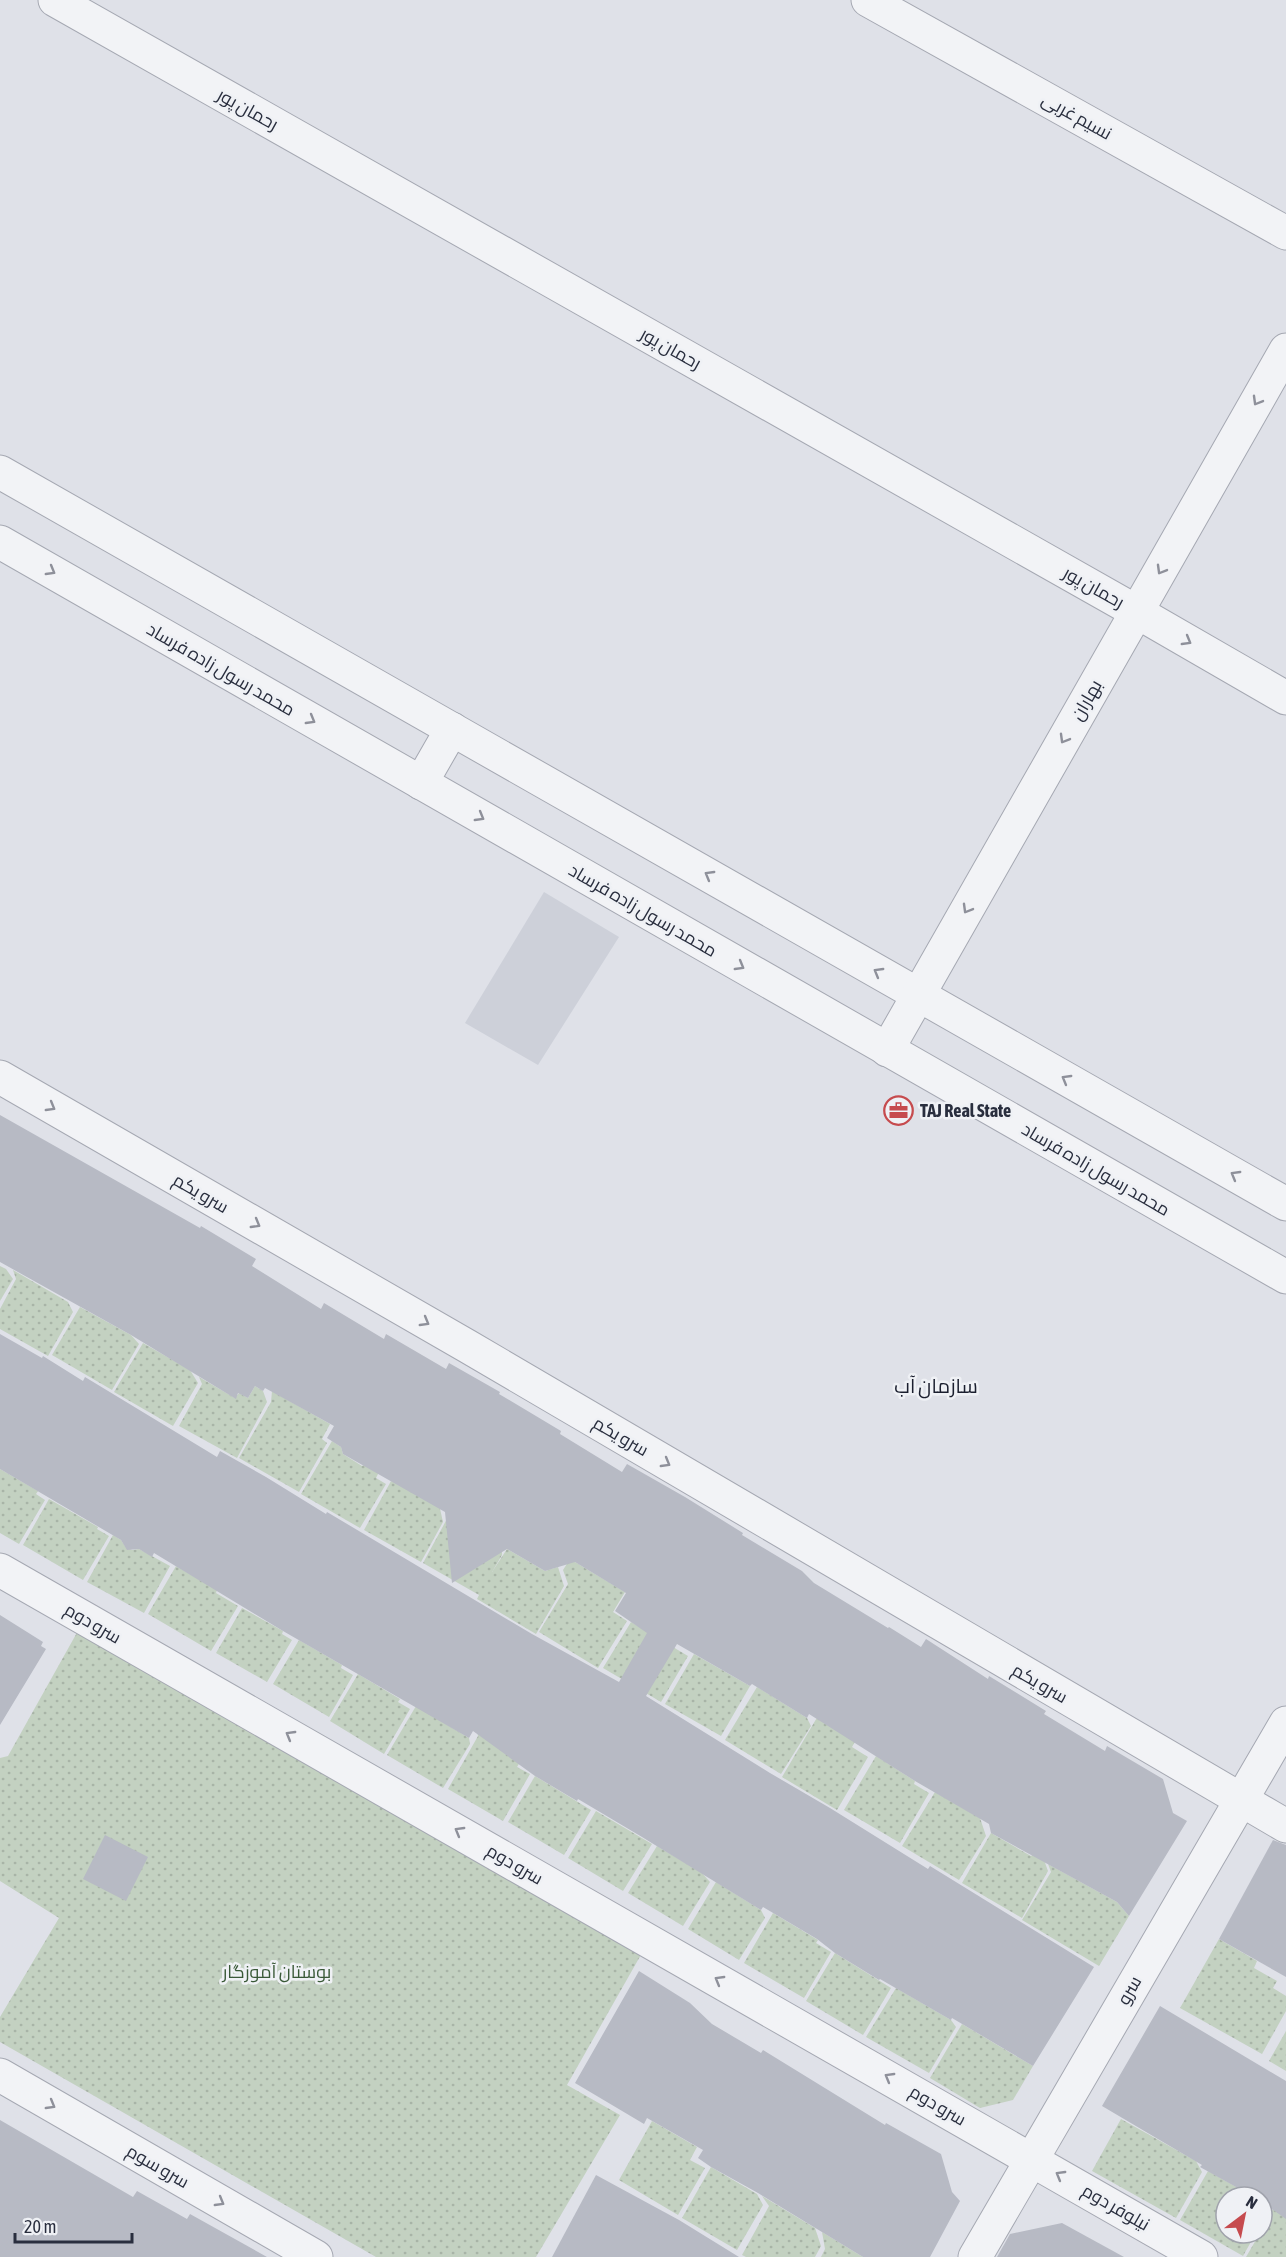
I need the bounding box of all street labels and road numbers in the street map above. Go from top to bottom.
street label: رحمان پور [212,83,282,136]
street label: نسیم غربی [1037,88,1116,146]
street label: رحمان پور [635,322,705,375]
street label: رحمان پور [1058,561,1128,614]
street label: محمد رسول زاده فرساد [143,618,299,721]
street label: بهاران [1066,676,1107,725]
street label: محمد رسول زاده فرساد [565,859,721,962]
street label: محمد رسول زاده فرساد [1018,1118,1174,1221]
street label: سرو یکم [168,1169,233,1219]
street label: سرو یکم [588,1412,653,1462]
street label: سرو دوم [60,1598,125,1649]
street label: سرو یکم [1007,1659,1072,1709]
street label: سرو دوم [482,1839,547,1890]
street label: سرو [1112,1972,1146,2009]
street label: سرو دوم [905,2080,970,2131]
street label: سرو سوم [122,2140,193,2194]
street label: نیلوفر دوم [1077,2179,1154,2236]

